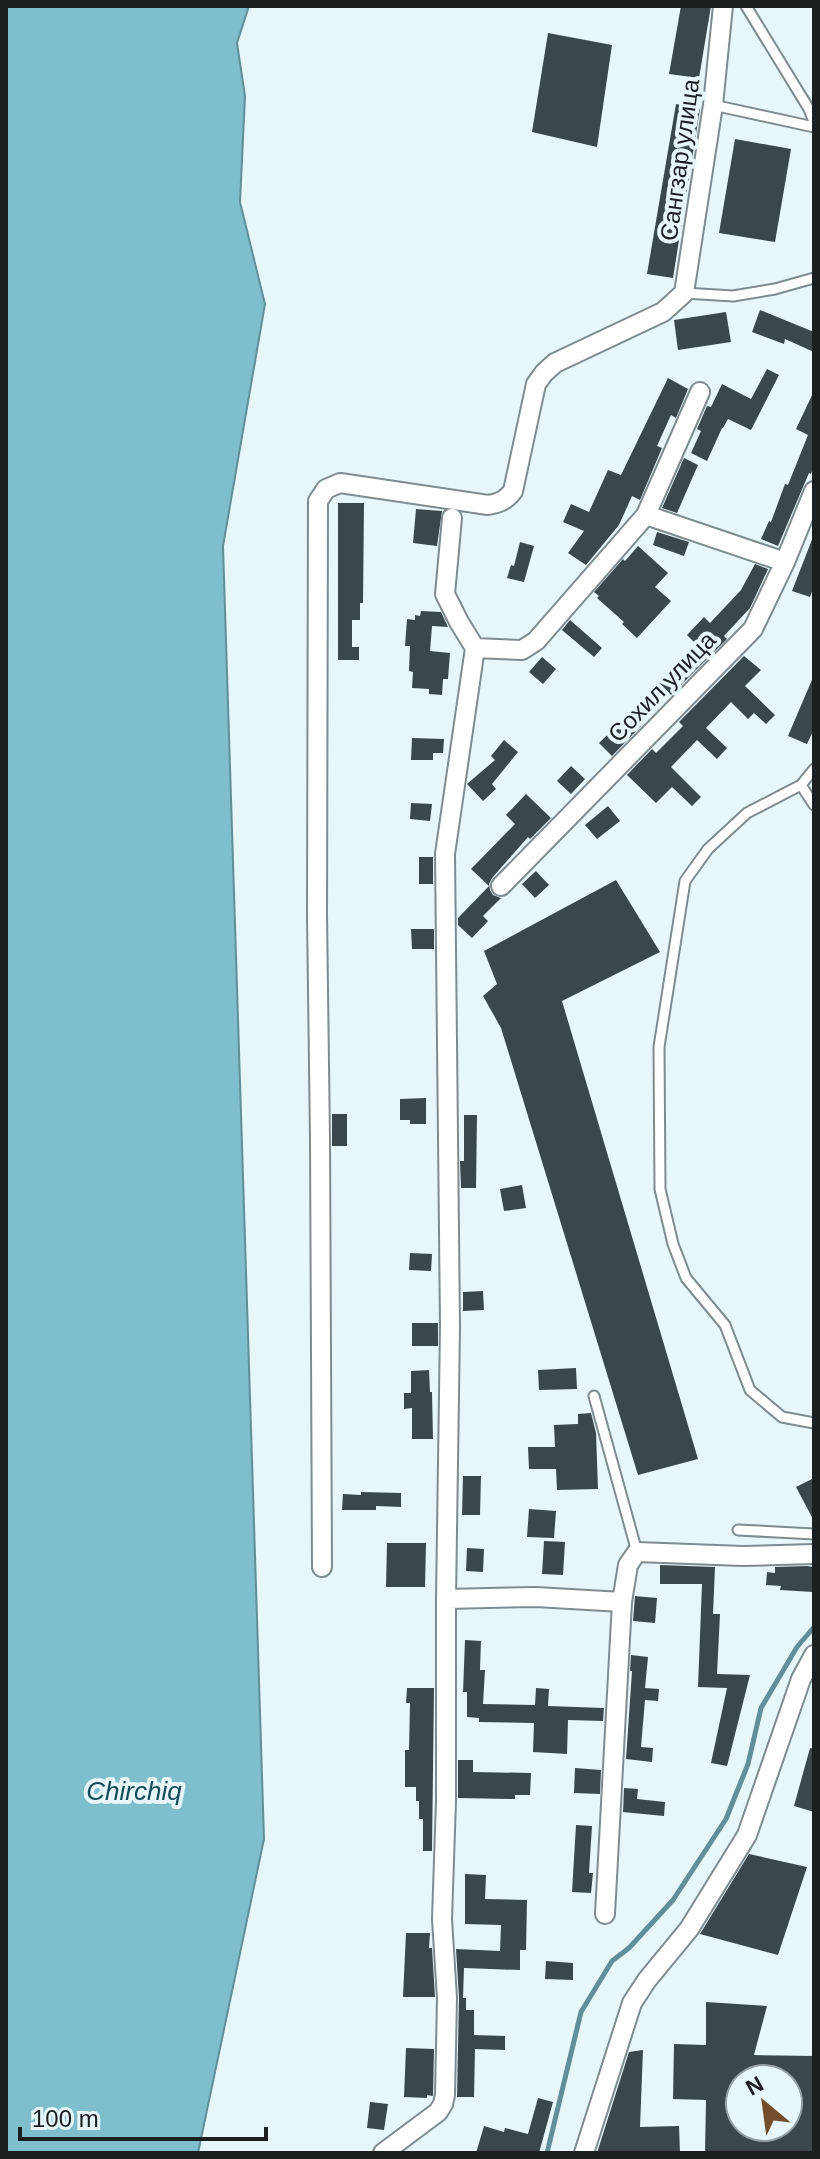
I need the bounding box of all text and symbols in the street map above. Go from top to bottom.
street label: Сангзар улица [655,77,704,243]
street label: Сохил улица [602,626,721,747]
water label: Chirchiq [86,1776,182,1806]
north arrow [724,2063,804,2143]
text: N [742,2071,768,2101]
scale bar [20,2091,266,2141]
text: 100 m [32,2105,99,2132]

